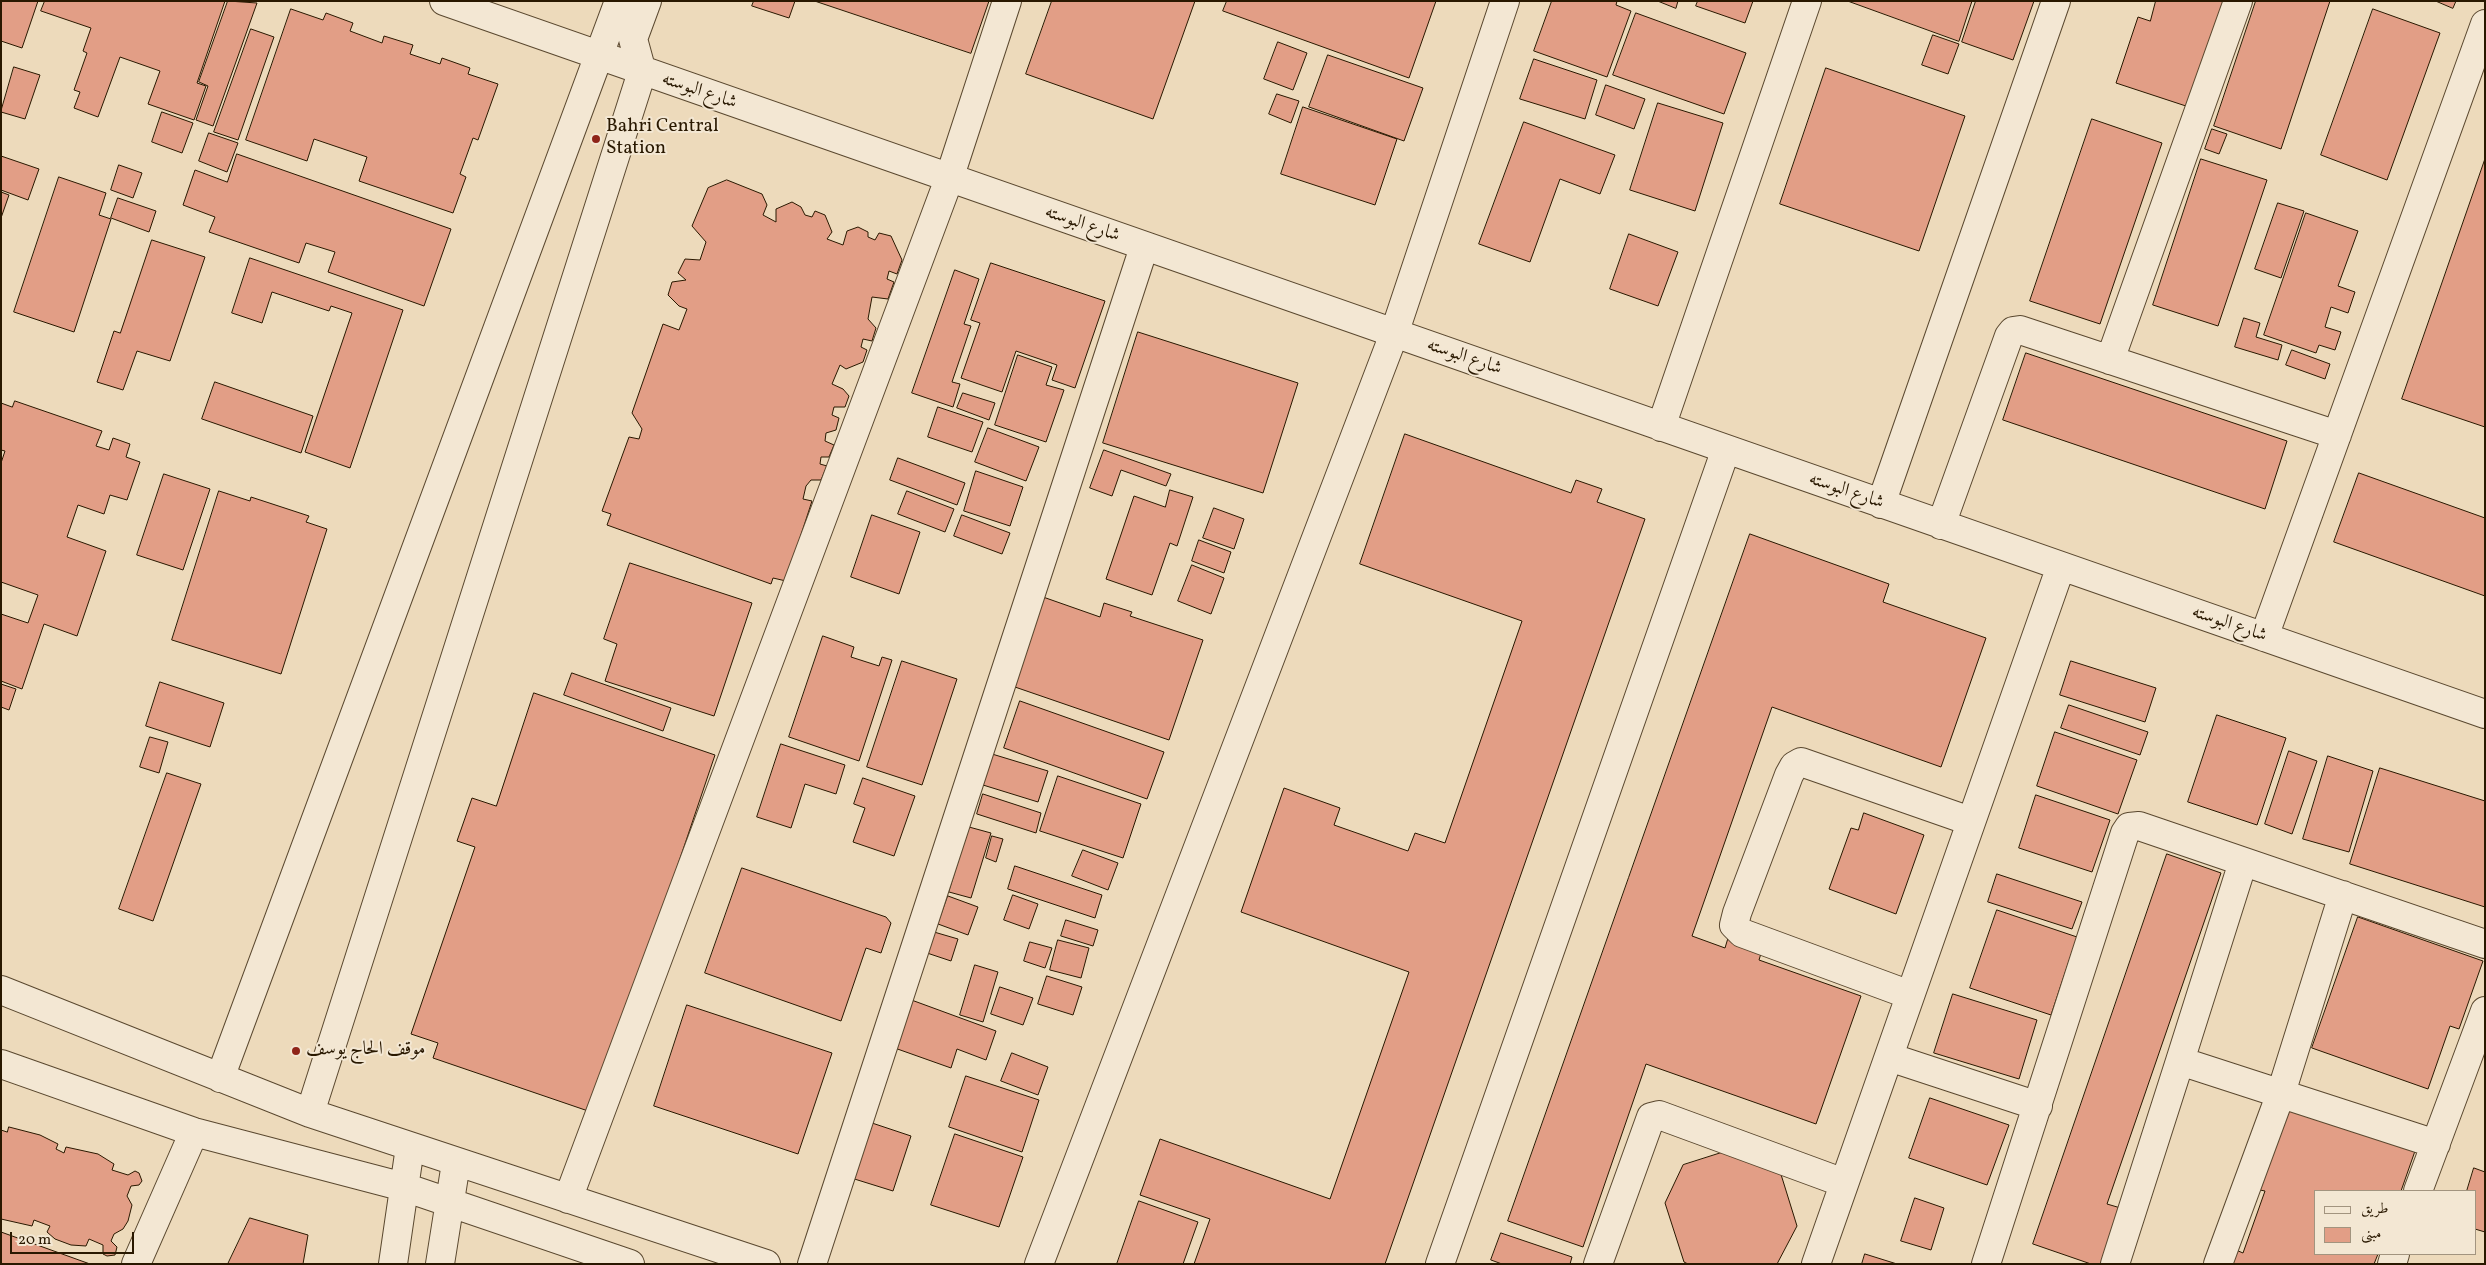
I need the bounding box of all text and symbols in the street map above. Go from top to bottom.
street label: شارع البوسته [658,69,740,115]
place label: Bahri Central Station [606,117,719,161]
marker: Bahri Central Station [590,133,602,145]
street label: شارع البوسته [1041,202,1123,248]
street label: شارع البوسته [1423,335,1505,381]
street label: شارع البوسته [1805,469,1887,515]
street label: شارع البوسته [2188,602,2270,648]
place label: موقف الحاج يوسف [306,1040,425,1062]
marker: موقف الحاج يوسف [290,1045,302,1057]
legend [2314,1190,2476,1255]
text: طريق [2361,1199,2388,1220]
scale bar [12,1222,136,1254]
text: مبنى [2361,1224,2381,1245]
text: 20 m [18,1230,51,1251]

